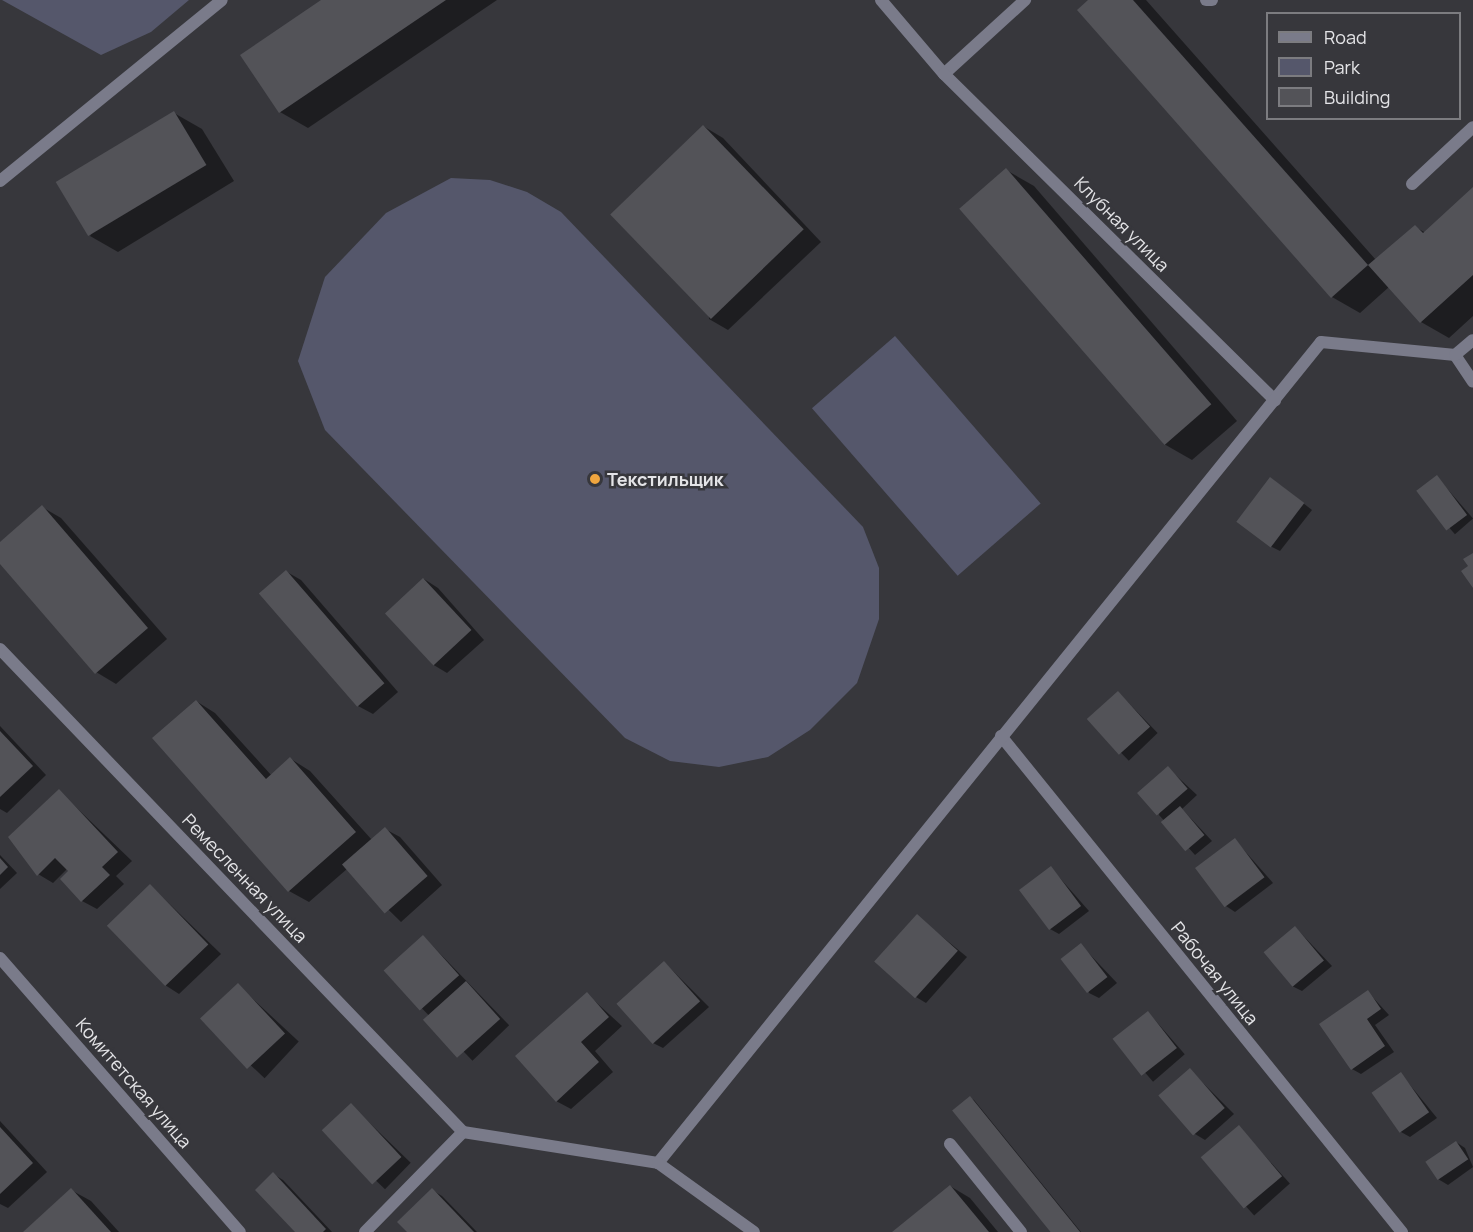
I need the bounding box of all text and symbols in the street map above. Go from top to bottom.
legend [1266,12,1461,120]
text: Road [1324,25,1367,49]
text: Park [1324,55,1360,79]
text: Building [1324,85,1390,109]
street label: Клубная улица [1070,172,1174,276]
place label: Текстильщик [607,468,723,490]
marker: Текстильщик [588,472,602,486]
street label: Ремесленная улица [178,809,312,947]
street label: Рабочая улица [1167,917,1263,1029]
street label: Комитетская улица [72,1014,196,1152]

